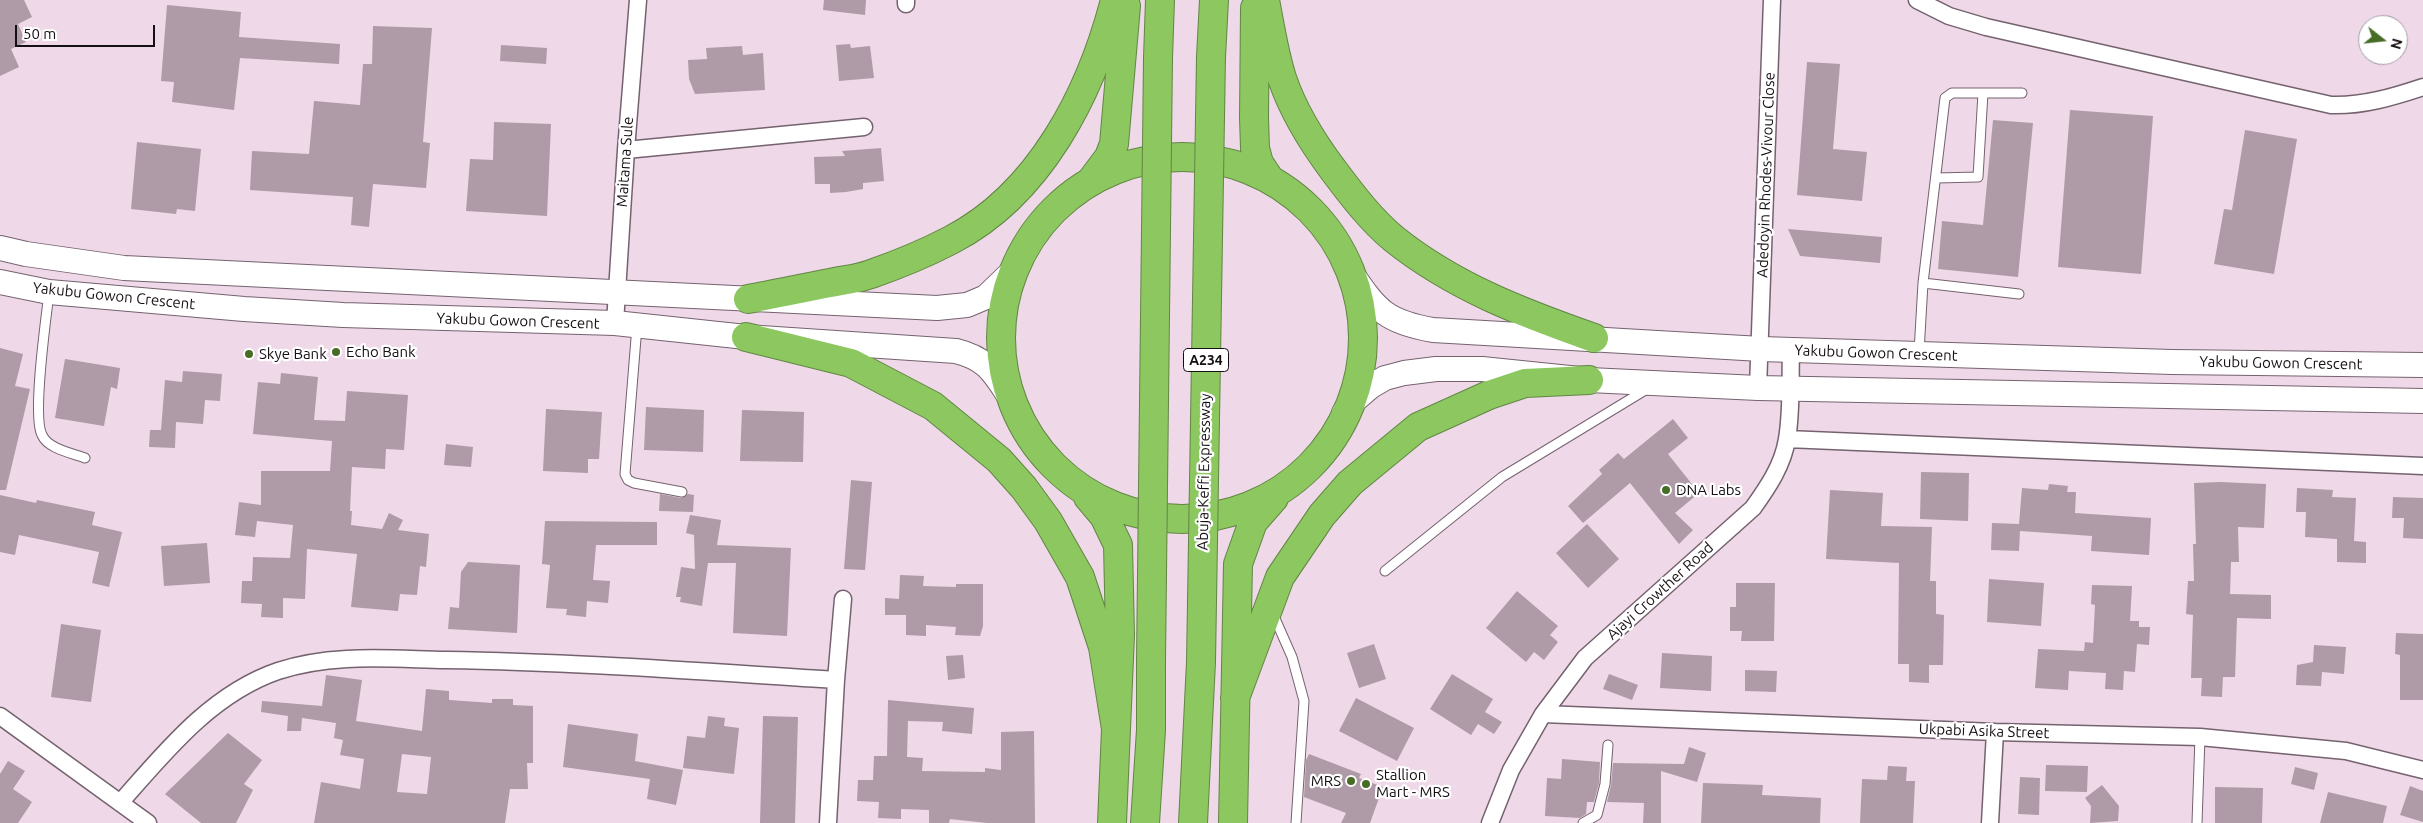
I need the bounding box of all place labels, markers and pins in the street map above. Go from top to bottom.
place label: Echo Bank [346,343,416,361]
place label: Skye Bank [259,345,327,363]
marker: Echo Bank [330,346,342,358]
marker: Skye Bank [243,348,255,360]
place label: DNA Labs [1676,481,1741,499]
marker: DNA Labs [1660,484,1672,496]
place label: Stallion Mart - MRS [1376,766,1450,801]
place label: MRS [1311,772,1341,790]
marker: MRS [1345,775,1357,787]
marker: Stallion Mart - MRS [1360,778,1372,790]

